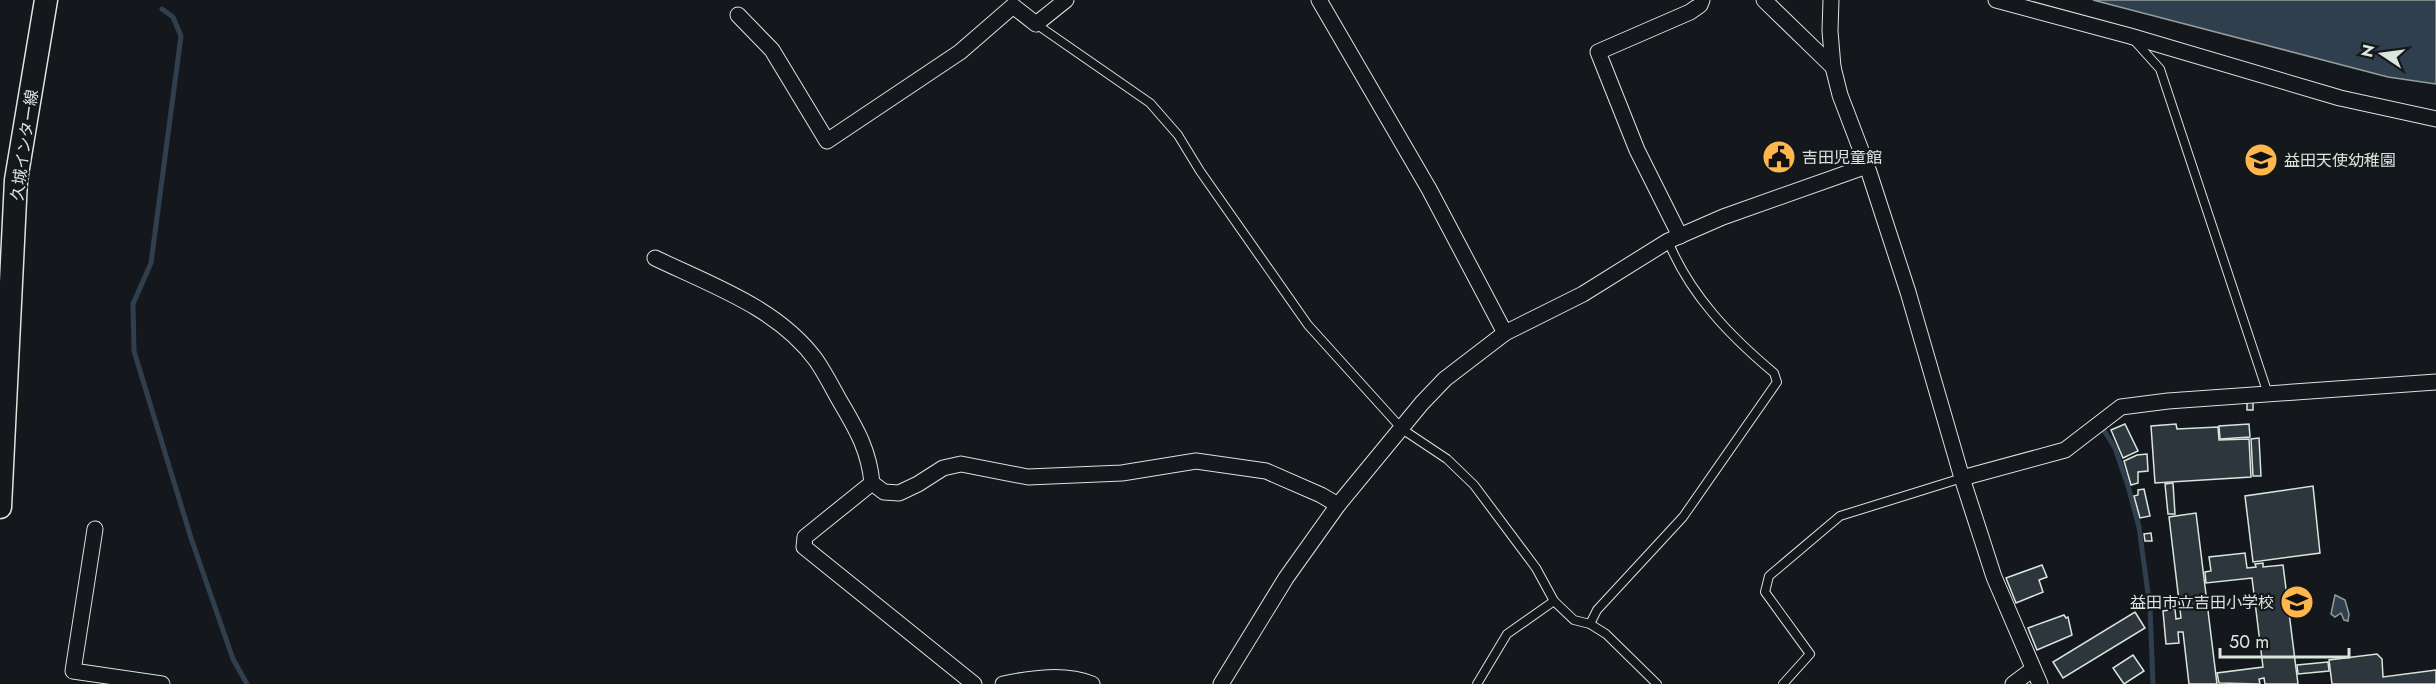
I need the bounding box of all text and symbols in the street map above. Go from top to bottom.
north arrow [2352,24,2412,84]
text: N [2355,42,2381,60]
street label: 久城インター線 [5,88,44,202]
public building icon: 吉田児童館 [1761,139,1797,175]
school or university icon: 益田天使幼稚園 [2243,142,2279,178]
place label: 吉田児童館 [1802,146,1882,169]
place label: 益田天使幼稚園 [2284,149,2396,172]
school or university icon: 益田市立吉田小学校 [2279,584,2315,620]
place label: 益田市立吉田小学校 [2130,591,2274,614]
scale bar [2220,621,2349,659]
text: 50 m [2229,629,2269,655]

